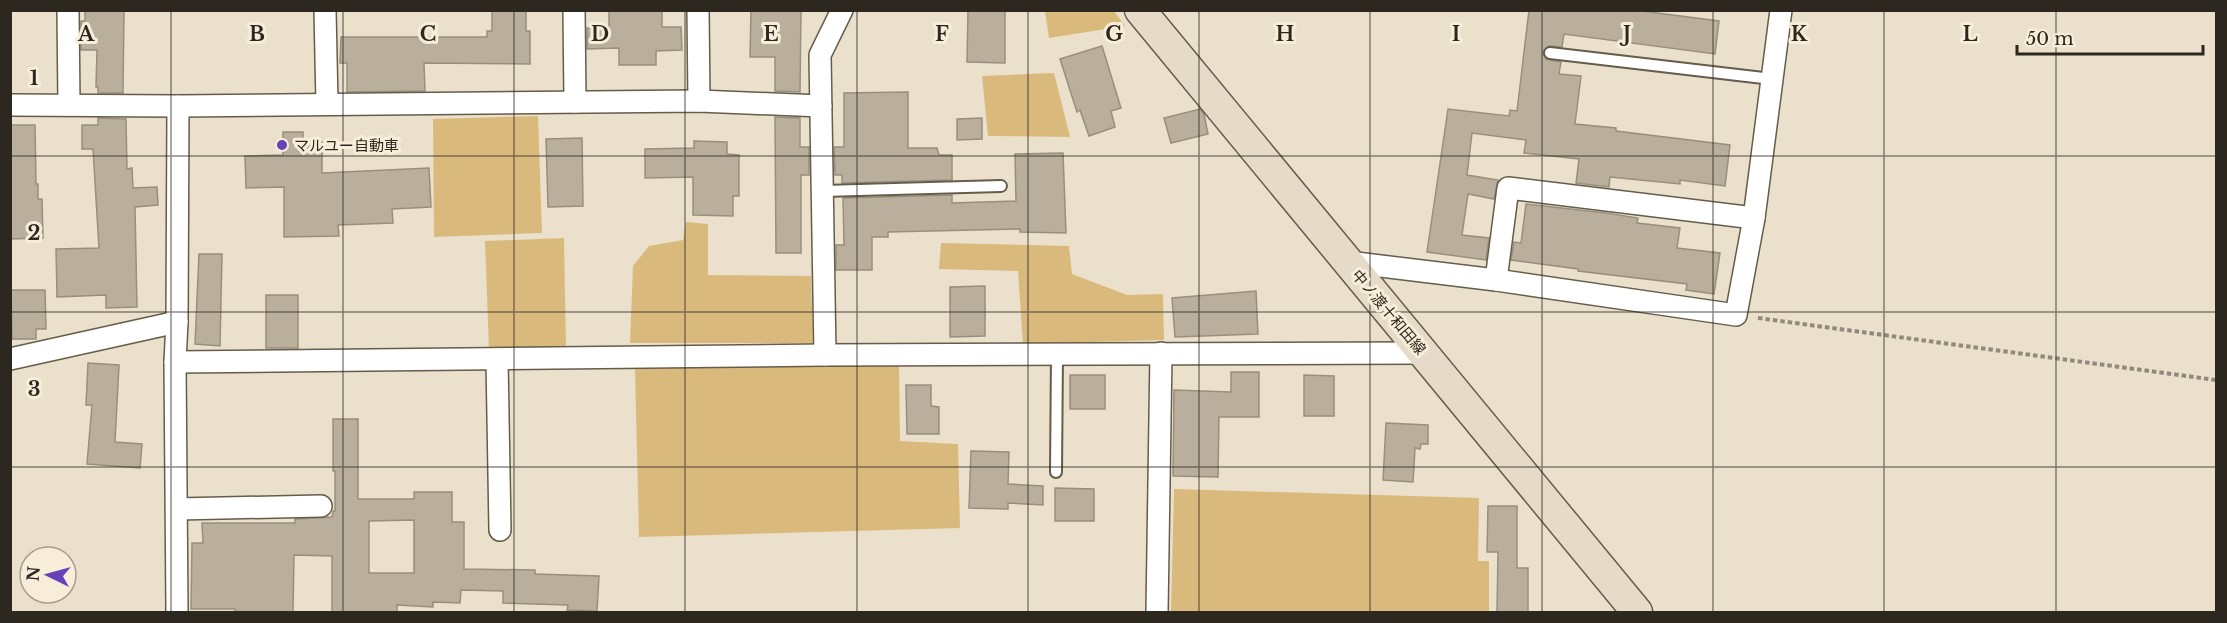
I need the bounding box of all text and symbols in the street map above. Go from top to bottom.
scale bar [2017,18,2203,56]
text: A [77,22,95,46]
text: B [249,22,265,46]
text: C [420,22,436,46]
text: D [591,22,609,46]
text: E [763,22,779,46]
text: F [935,22,949,46]
text: G [1105,22,1123,46]
text: H [1276,22,1295,46]
text: I [1452,22,1460,46]
text: J [1619,22,1631,46]
text: K [1791,22,1808,46]
text: L [1962,22,1978,46]
text: 50 m [2026,28,2074,50]
text: 1 [30,66,39,90]
place label: マルユー自動車 [294,136,399,155]
marker: マルユー自動車 [275,138,289,152]
text: 2 [27,221,41,245]
street label: 中ノ渡十和田線 [1348,266,1430,358]
text: 3 [28,377,40,401]
north arrow [18,545,78,605]
text: N [22,565,44,582]

